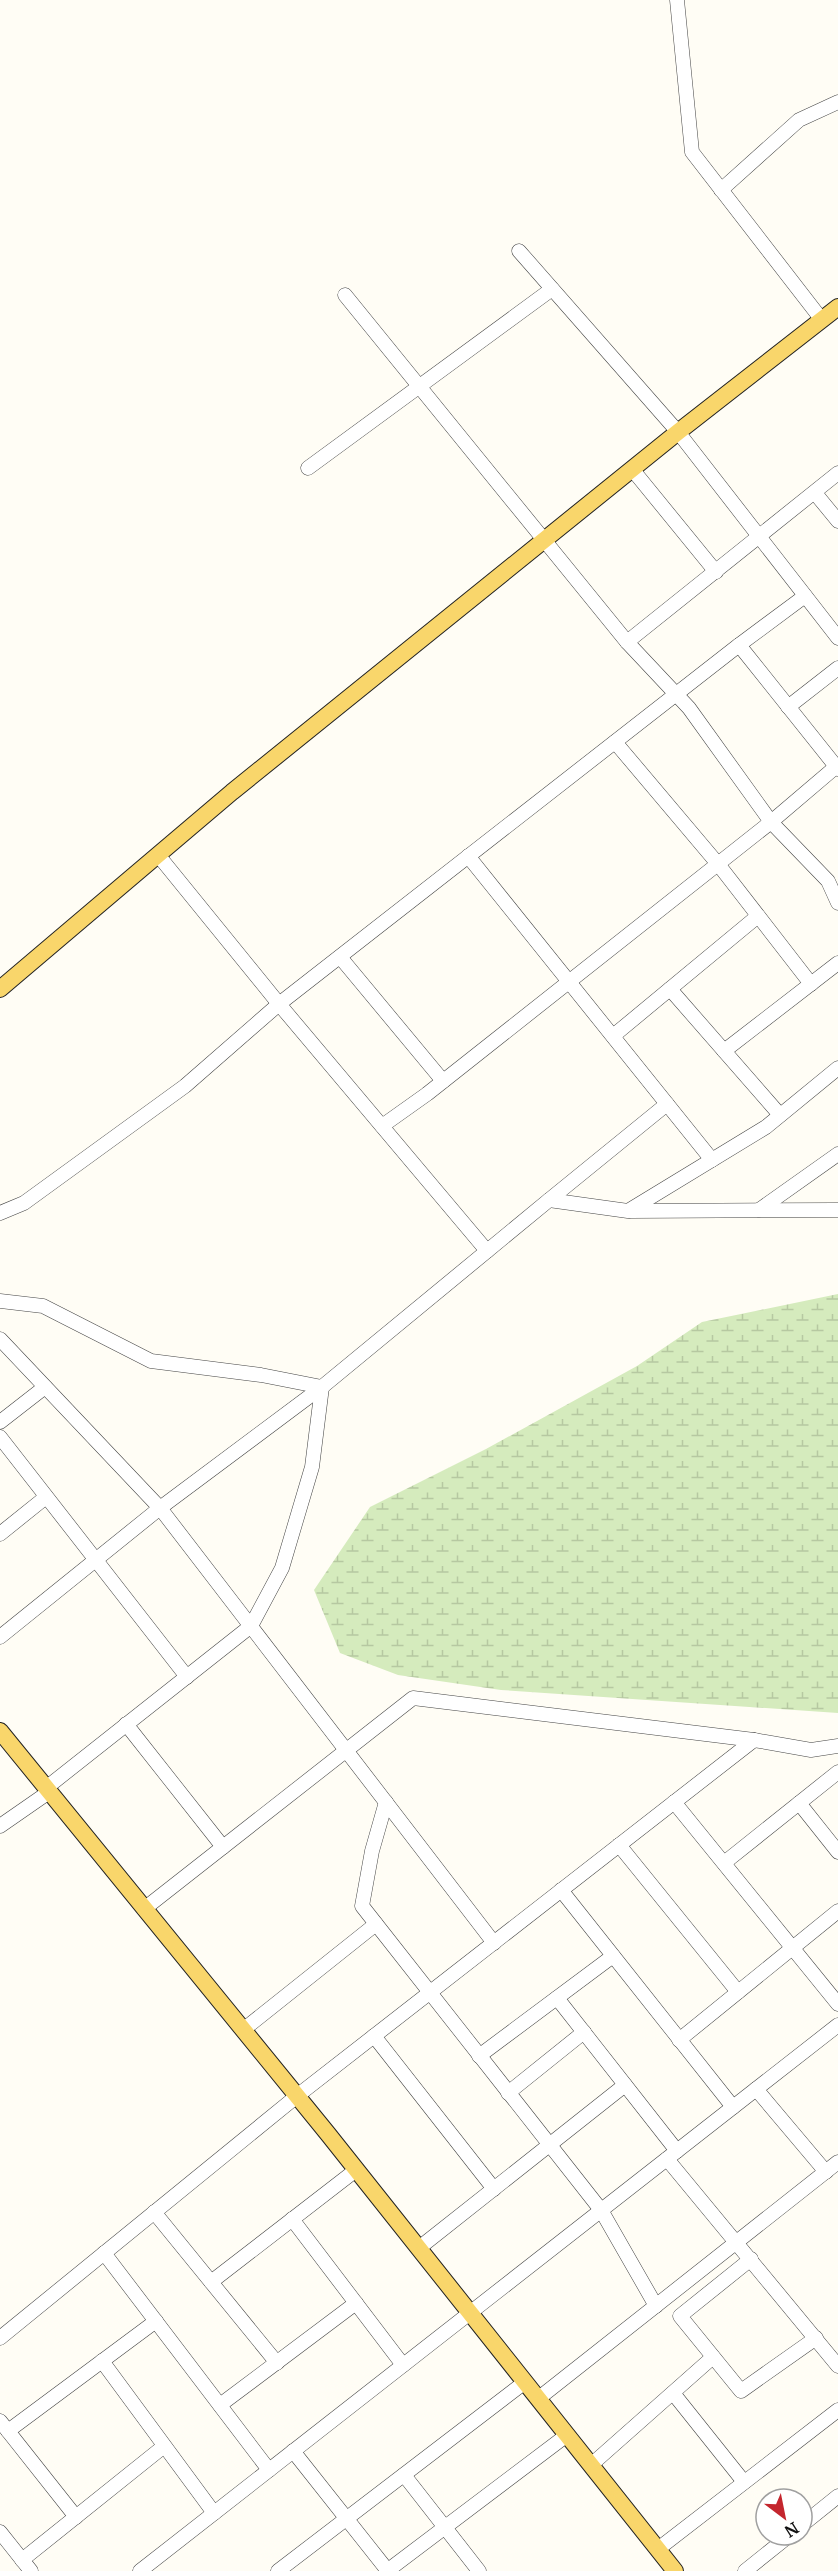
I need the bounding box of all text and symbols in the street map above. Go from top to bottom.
north arrow [754,2487,814,2547]
text: N [781,2518,803,2542]

